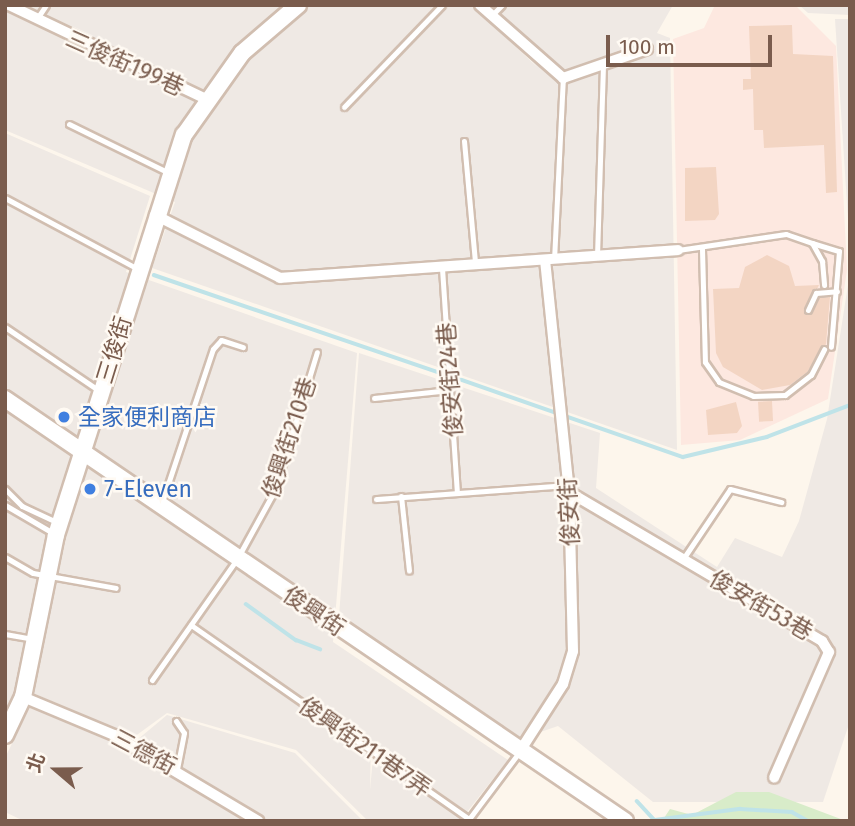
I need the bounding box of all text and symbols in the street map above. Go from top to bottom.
scale bar [610,21,776,65]
street label: 三俊街199巷 [62,25,188,101]
text: 100 m [619,34,675,60]
street label: 三俊街 [91,313,137,387]
street label: 俊安街24巷 [432,322,468,438]
street label: 俊興街210巷 [256,374,322,502]
place label: 全家便利商店 [78,403,216,431]
marker: 全家便利商店 [56,409,72,425]
place label: 7-Eleven [104,475,192,503]
street label: 俊安街 [553,477,585,547]
marker: 7-Eleven [82,481,98,497]
street label: 俊安街53巷 [704,564,818,646]
street label: 俊興街 [278,580,350,642]
street label: 俊興街211巷7弄 [293,691,437,803]
street label: 三德街 [107,724,181,780]
north arrow [21,735,91,805]
text: 北 [22,750,50,776]

